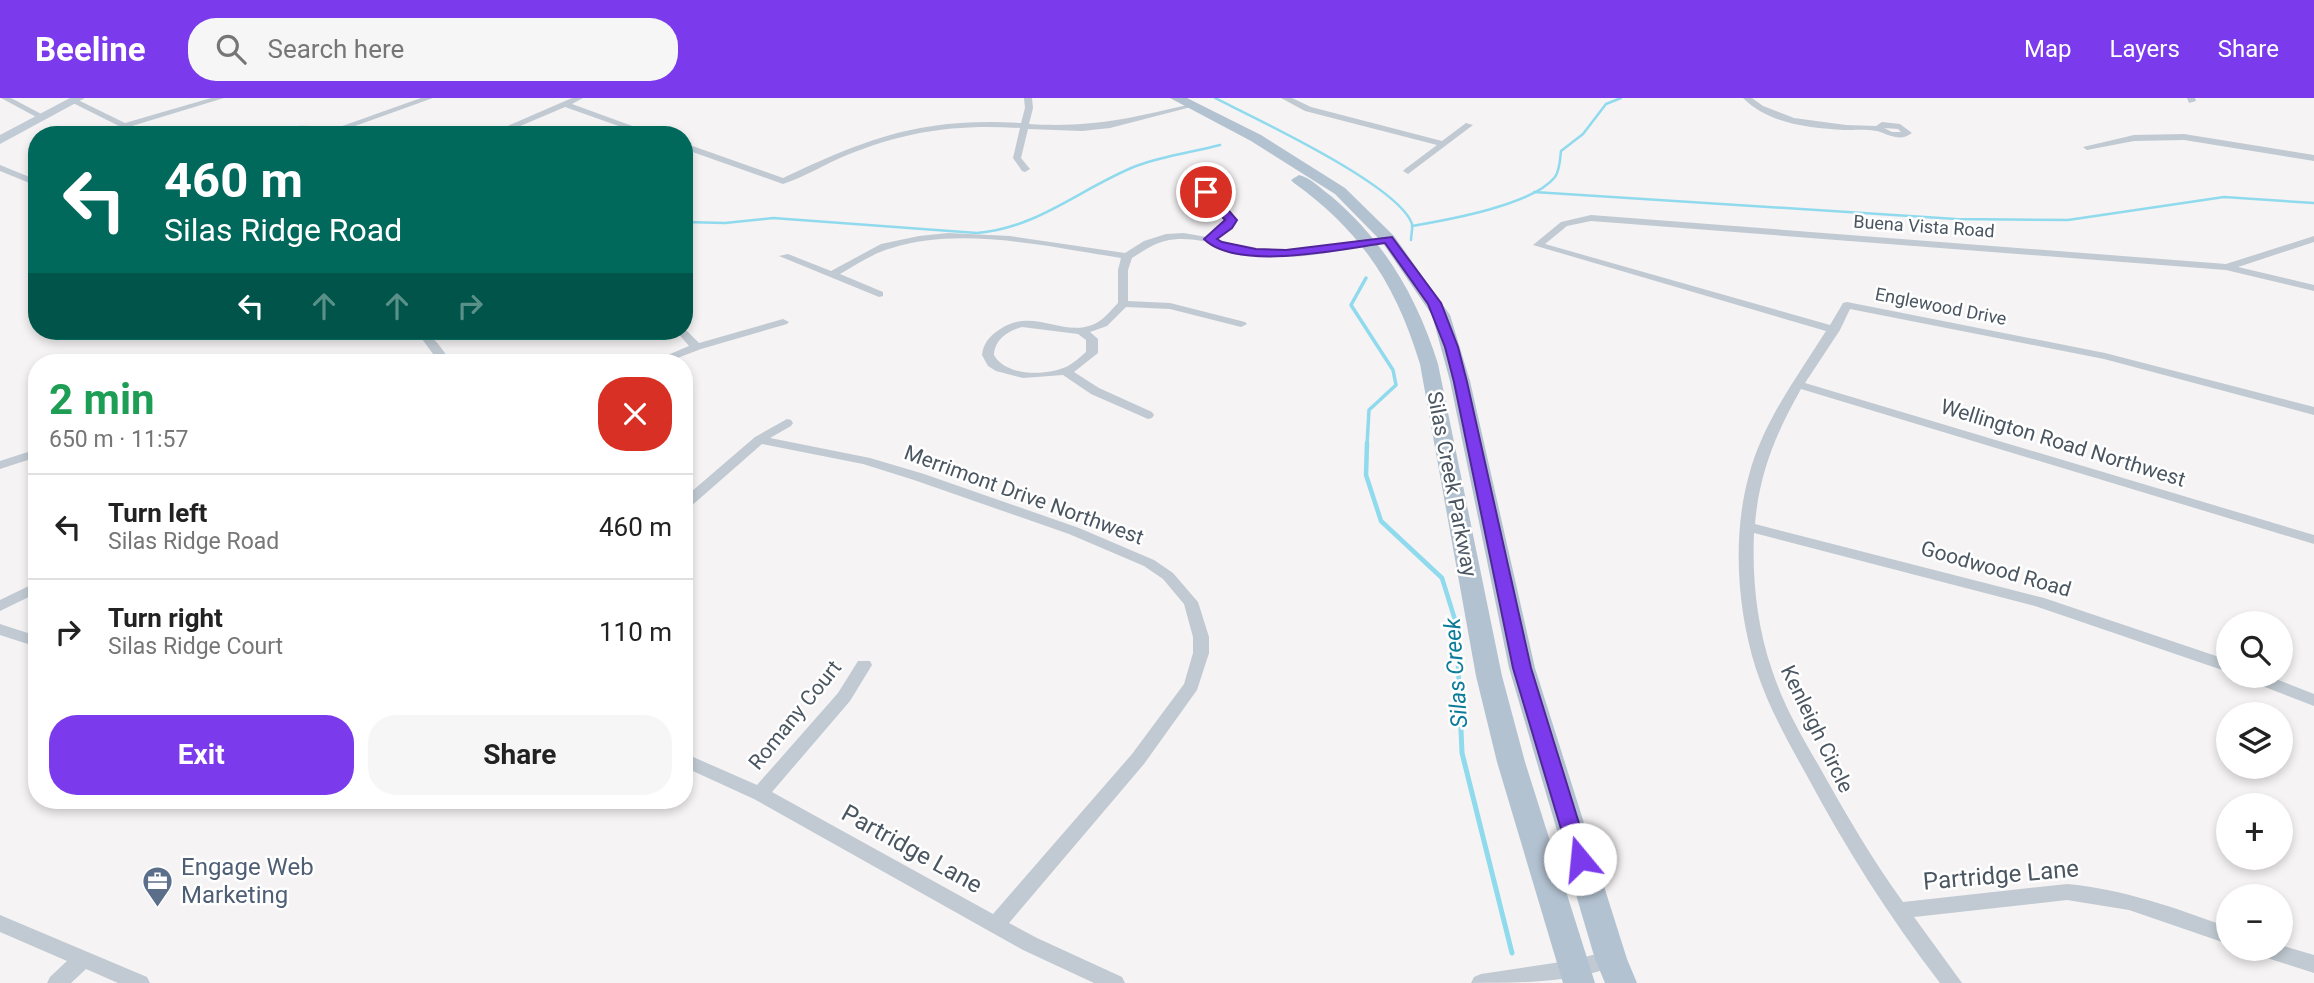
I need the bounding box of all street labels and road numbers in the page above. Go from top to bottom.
street label: Buena Vista Road [1853,211,1995,241]
street label: Englewood Drive [1874,283,2008,329]
street label: Silas Creek Parkway [1422,389,1482,579]
street label: Wellington Road Northwest [1938,394,2188,492]
street label: Merrimont Drive Northwest [901,440,1147,550]
street label: Goodwood Road [1918,536,2074,602]
street label: Romany Court [744,656,846,774]
street label: Kenleigh Circle [1776,661,1858,797]
street label: Partridge Lane [837,799,987,899]
street label: Partridge Lane [1922,854,2080,896]

